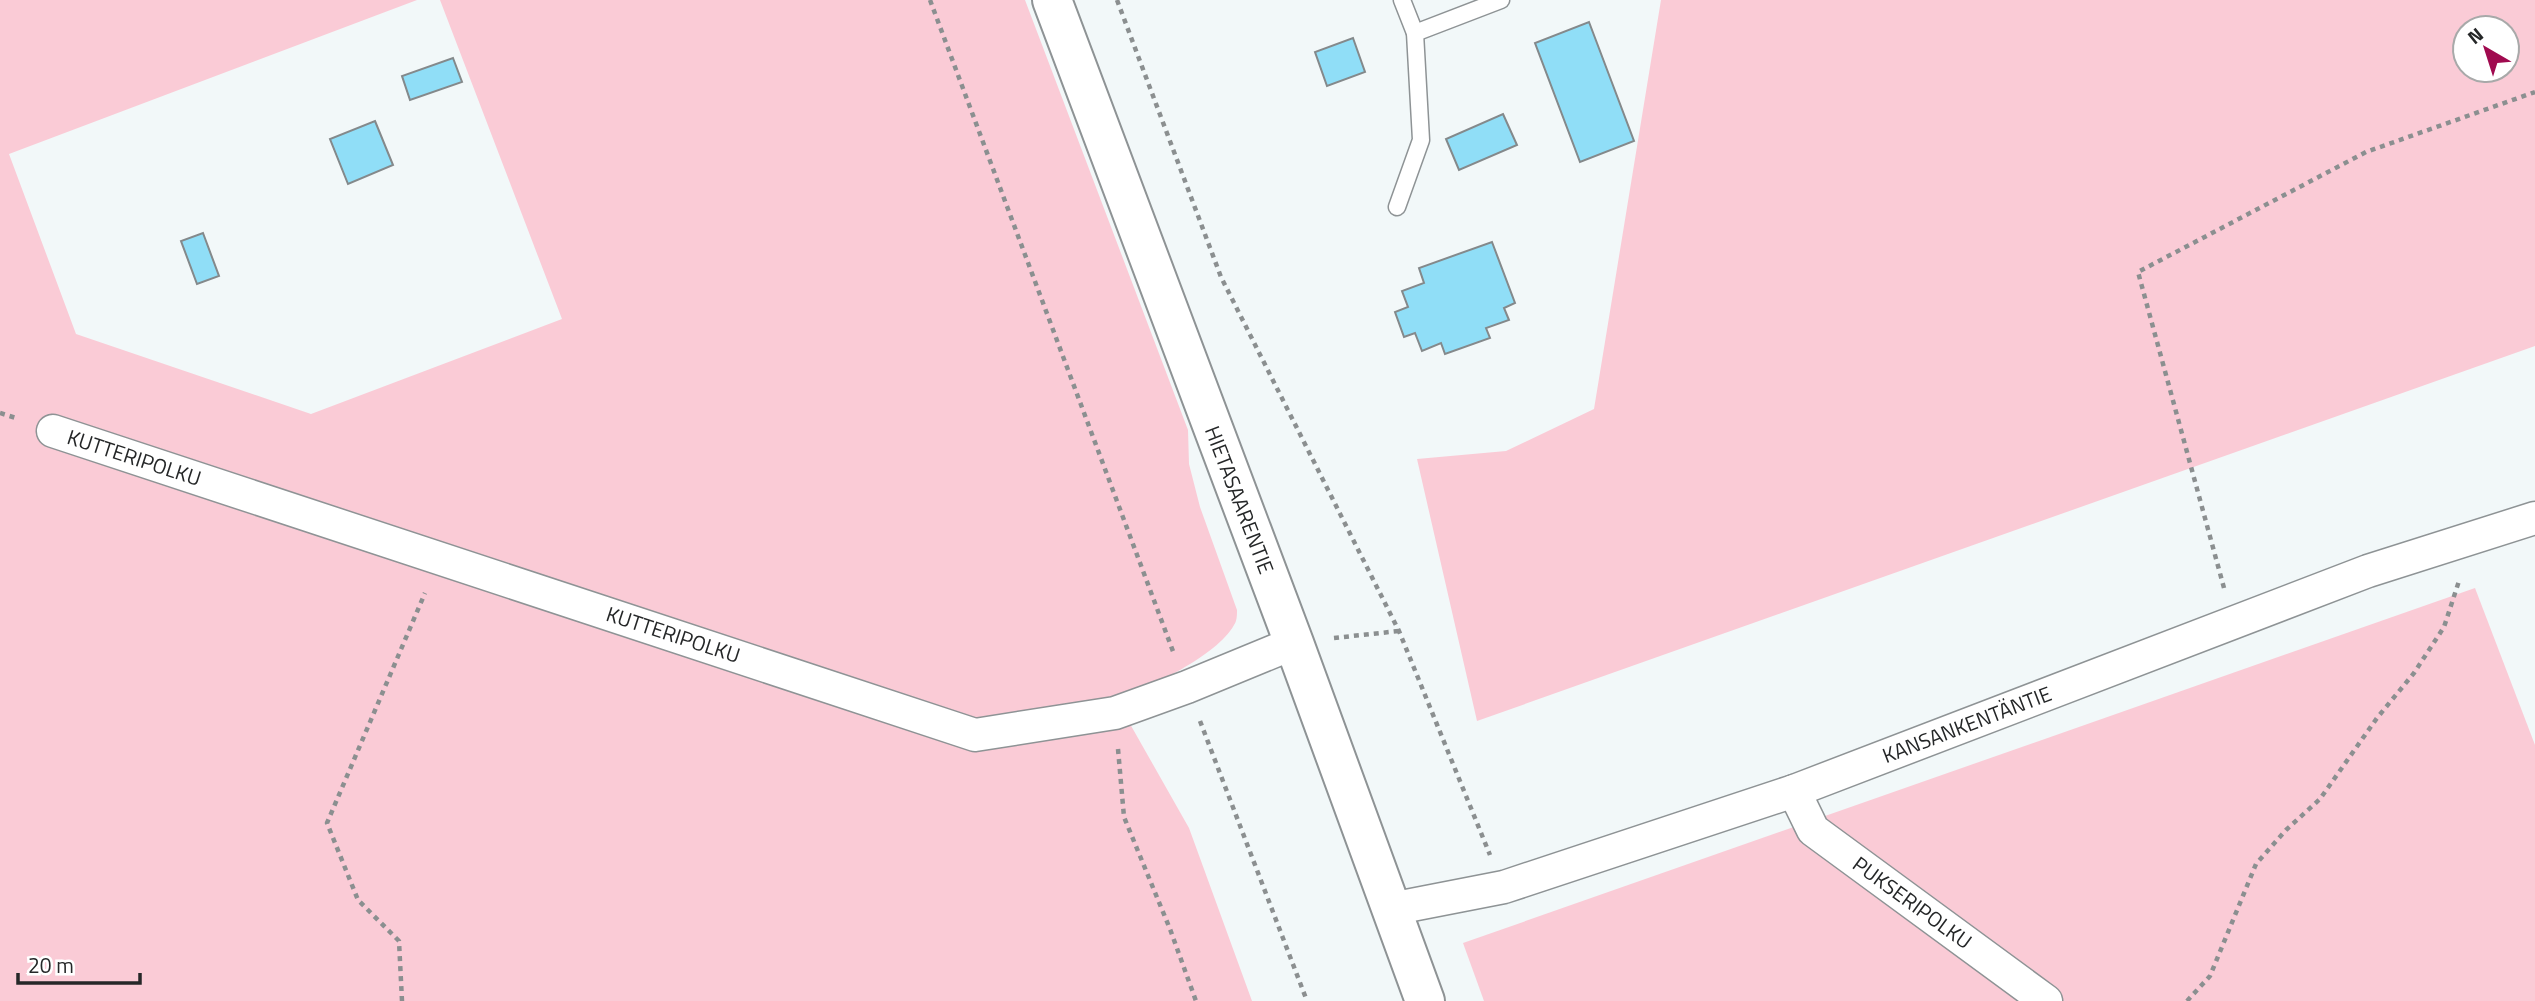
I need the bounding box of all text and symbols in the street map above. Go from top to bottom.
north arrow [2451,14,2521,84]
text: N [2461,20,2489,51]
street label: KUTTERIPOLKU [63,420,205,494]
street label: HIETASAARENTIE [1197,421,1283,578]
street label: KUTTERIPOLKU [602,597,744,671]
street label: KANSANKENTÄNTIE [1877,677,2056,771]
street label: PUKSERIPOLKU [1846,848,1979,957]
scale bar [18,942,140,986]
text: 20 m [28,949,74,981]

